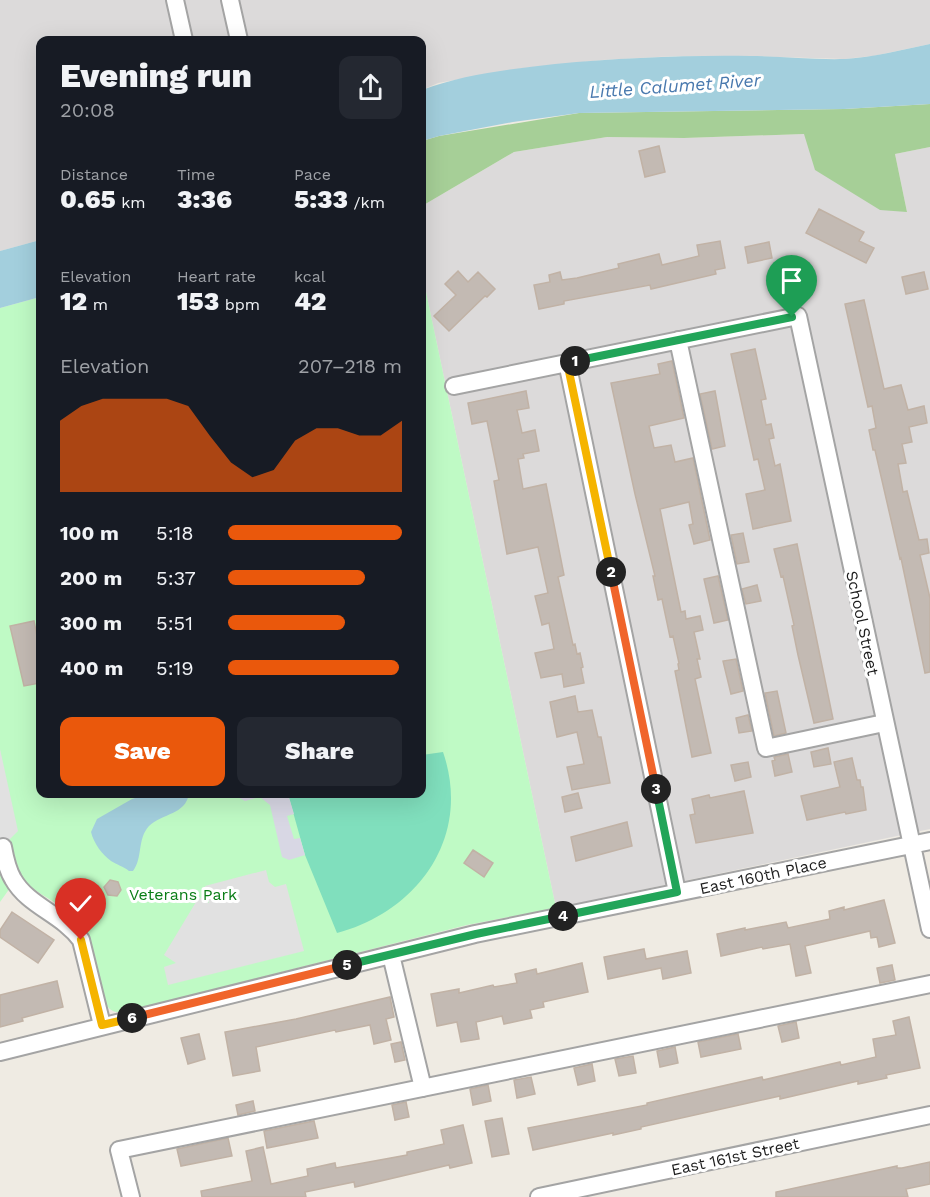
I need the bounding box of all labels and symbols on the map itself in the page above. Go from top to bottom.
water label: Little Calumet River [589,69,762,102]
pin [766,255,817,317]
pin: 1 [560,346,590,376]
pin: 2 [596,557,626,587]
street label: School Street [842,569,883,677]
pin: 3 [641,774,671,804]
street label: East 160th Place [698,853,828,898]
pin [55,878,106,940]
park label: Veterans Park [129,885,237,904]
pin: 4 [548,901,578,931]
pin: 5 [332,950,362,980]
pin: 6 [117,1003,147,1033]
street label: East 161st Street [669,1134,801,1179]

